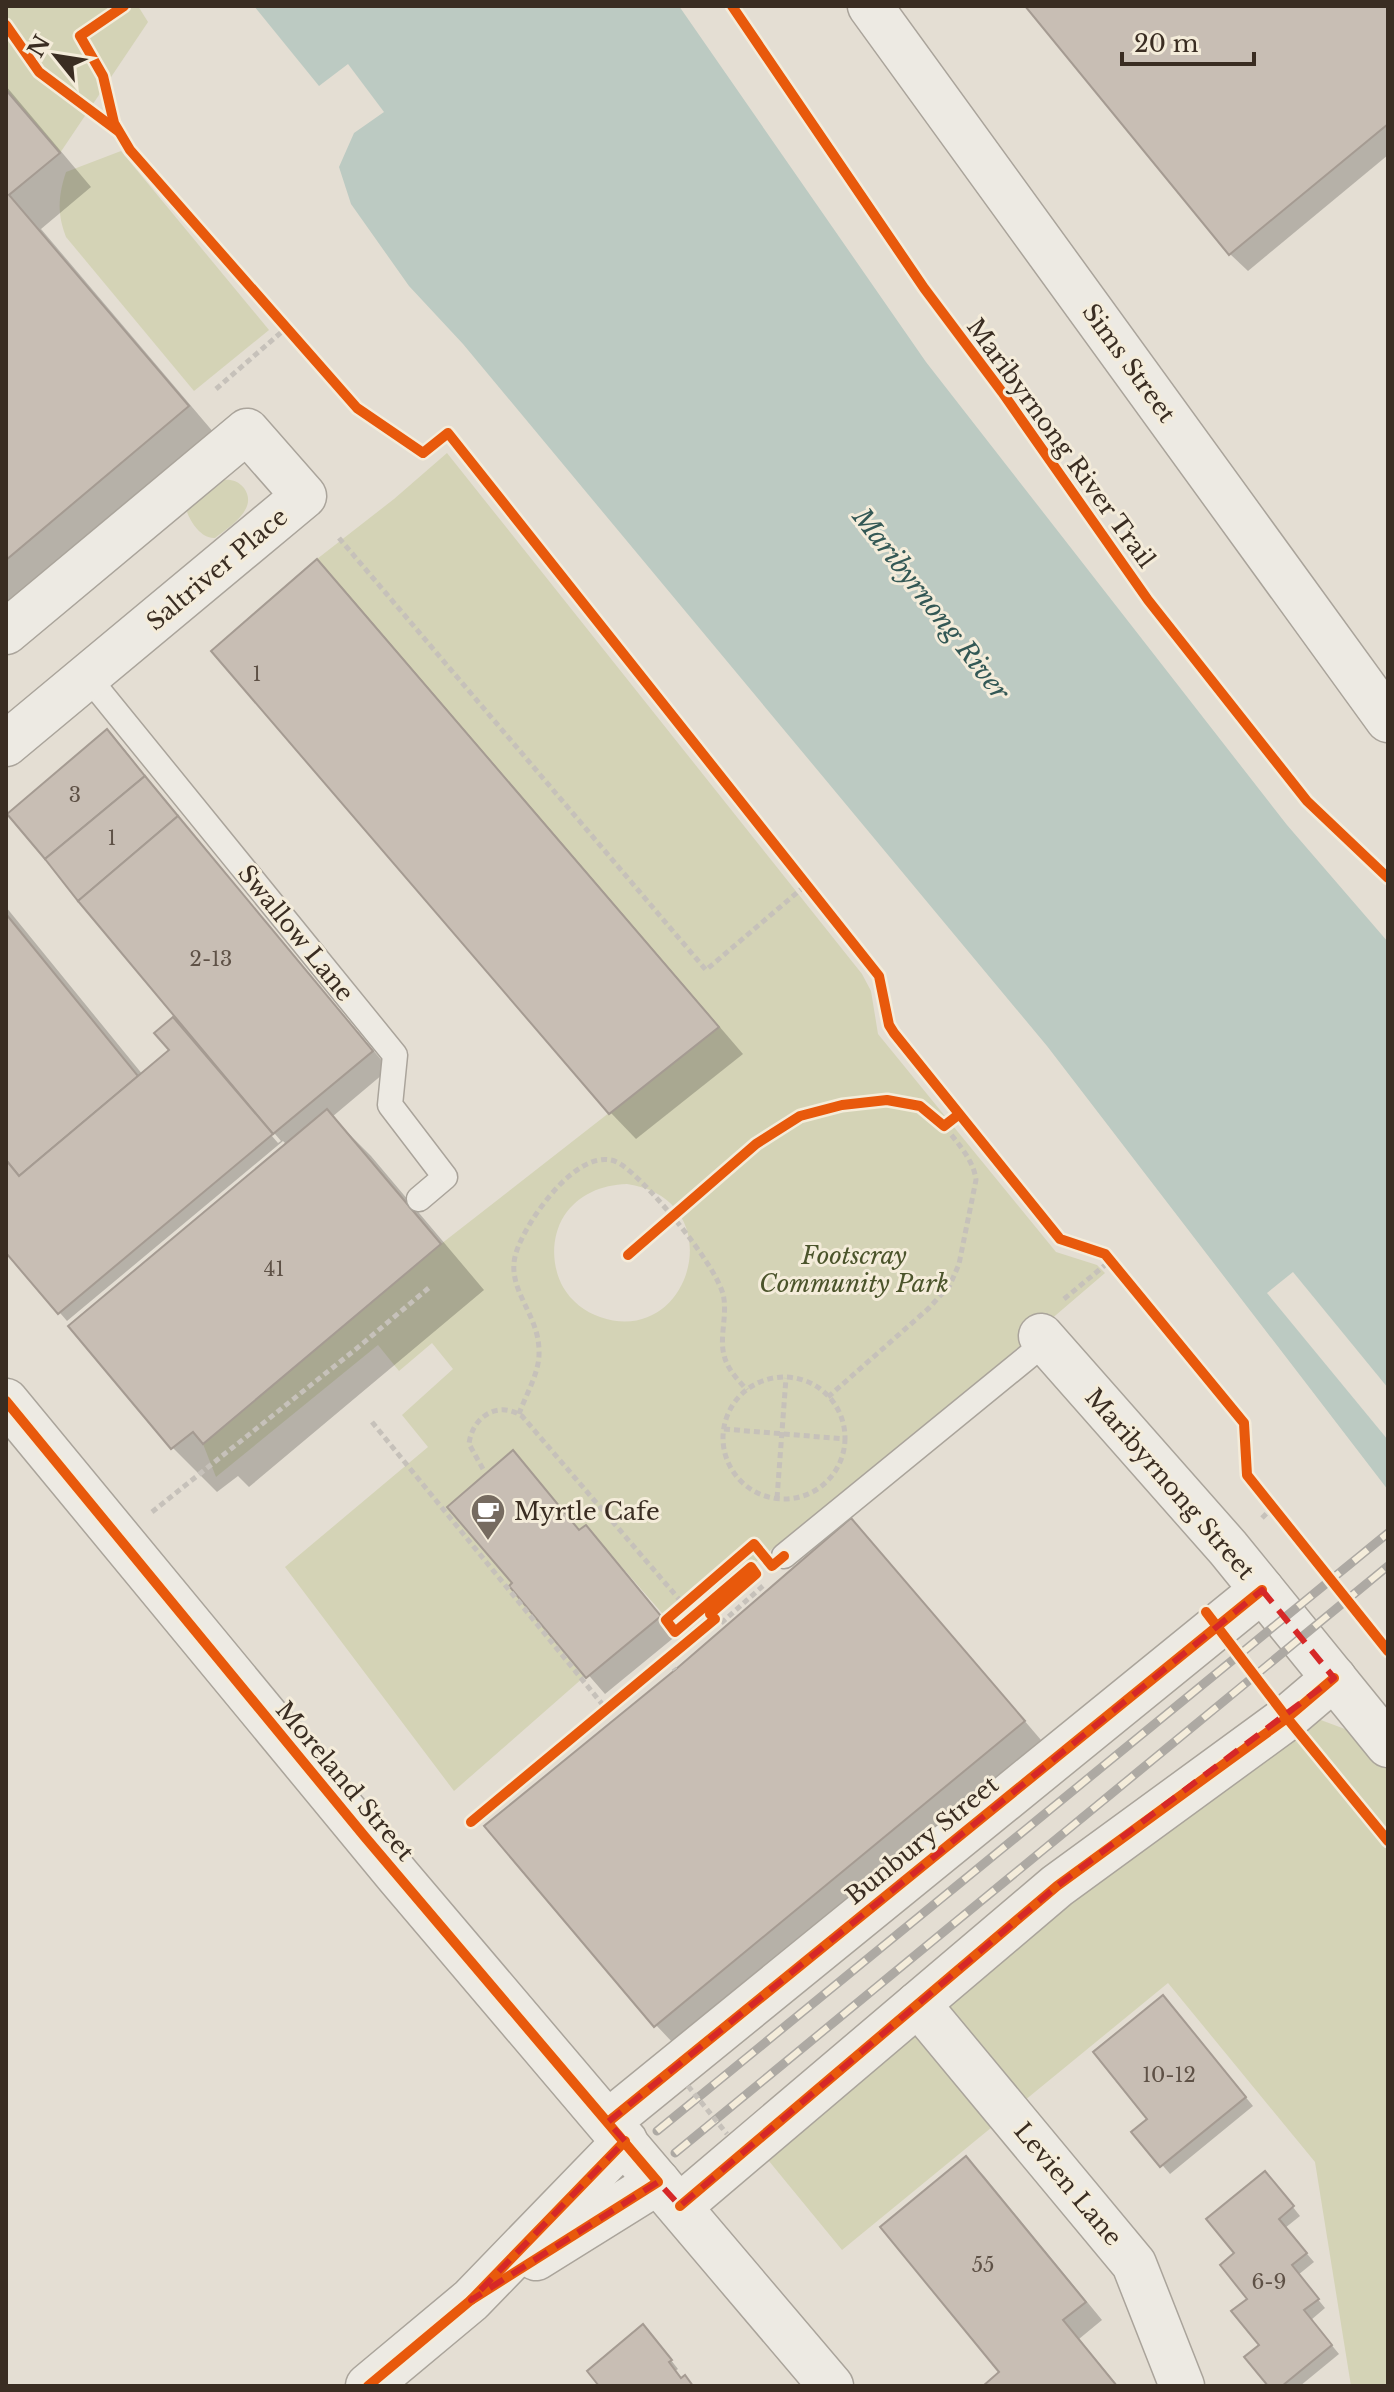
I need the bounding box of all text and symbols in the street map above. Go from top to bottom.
north arrow [16,16,96,96]
scale bar [1122,16,1254,66]
text: 20 m [1134,29,1199,58]
text: N [22,30,56,62]
street label: Sims Street [1076,298,1182,428]
street label: Maribyrnong River Trail [961,313,1161,573]
water label: Maribyrnong River [845,501,1017,707]
street label: Saltriver Place [141,502,293,636]
house number: 1 [253,662,261,686]
house number: 3 [69,783,81,807]
house number: 1 [108,826,116,850]
street label: Swallow Lane [232,859,360,1007]
house number: 2-13 [190,947,232,971]
park label: Footscray Community Park [759,1241,949,1298]
house number: 41 [264,1257,284,1281]
street label: Maribyrnong Street [1079,1383,1261,1585]
cafe icon: Myrtle Cafe [469,1492,507,1542]
place label: Myrtle Cafe [514,1497,660,1526]
street label: Moreland Street [270,1695,420,1867]
street label: Bunbury Street [840,1770,1004,1910]
house number: 10-12 [1142,2063,1196,2087]
street label: Levien Lane [1008,2116,1128,2252]
house number: 55 [972,2253,994,2277]
house number: 6-9 [1252,2270,1286,2294]

